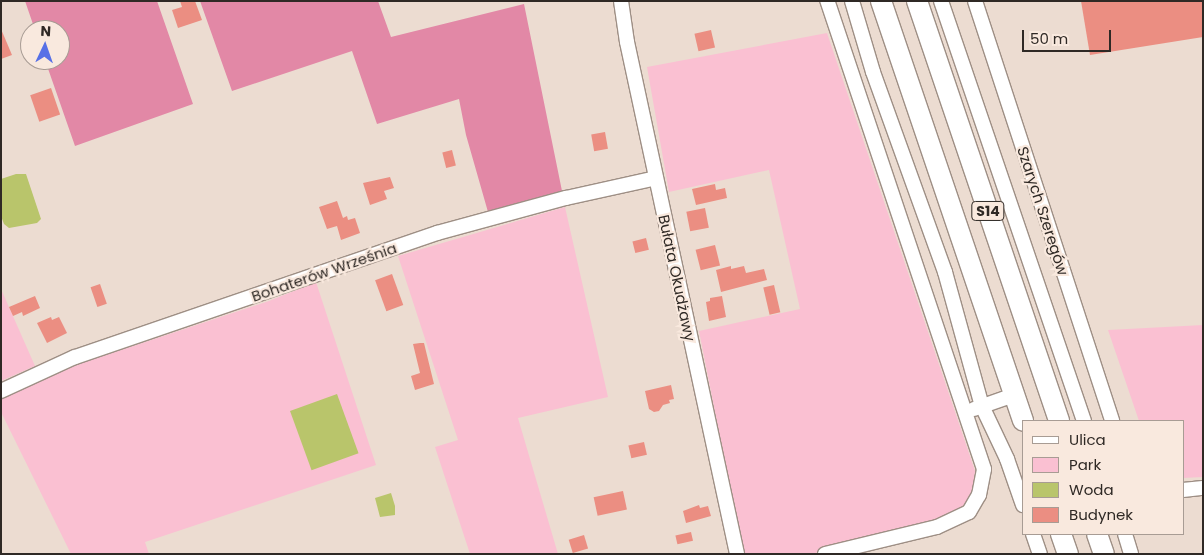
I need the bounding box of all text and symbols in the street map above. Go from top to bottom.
north arrow [20,20,70,70]
scale bar [1024,20,1113,52]
text: N [40,21,52,41]
text: 50 m [1030,28,1068,49]
street label: Szarych Szeregów [1014,144,1072,278]
road number: S14 [970,200,1006,222]
street label: Bułata Okudżawy [655,213,699,343]
street label: Bohaterów Września [249,239,399,305]
legend [1022,420,1184,535]
text: Ulica [1069,429,1106,450]
text: Park [1069,454,1101,475]
text: Woda [1069,479,1114,500]
text: Budynek [1069,504,1133,525]

